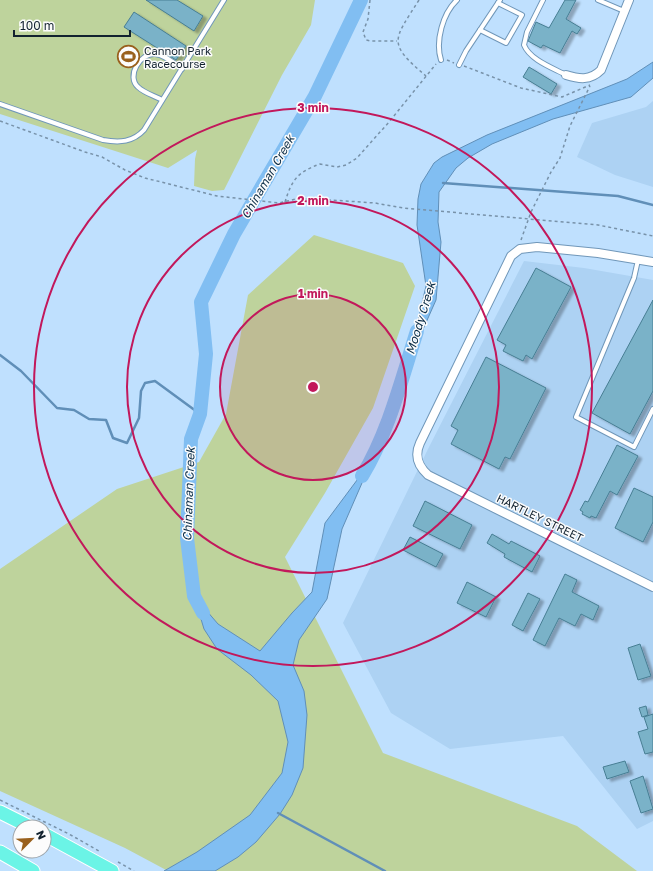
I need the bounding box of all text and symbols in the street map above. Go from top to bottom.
scale bar [14,12,130,38]
text: 100 m [20,18,54,33]
sports icon: Cannon Park Racecourse [116,44,142,70]
place label: Cannon Park Racecourse [144,44,211,70]
text: 3 min [297,100,329,115]
water label: Chinaman Creek [238,131,298,221]
text: 2 min [297,193,329,208]
water label: Moody Creek [402,279,439,356]
text: 1 min [298,286,328,301]
centre of rings [306,380,320,394]
water label: Chinaman Creek [179,445,198,541]
street label: HARTLEY STREET [495,491,586,544]
north arrow [12,819,52,859]
text: N [34,828,49,841]

